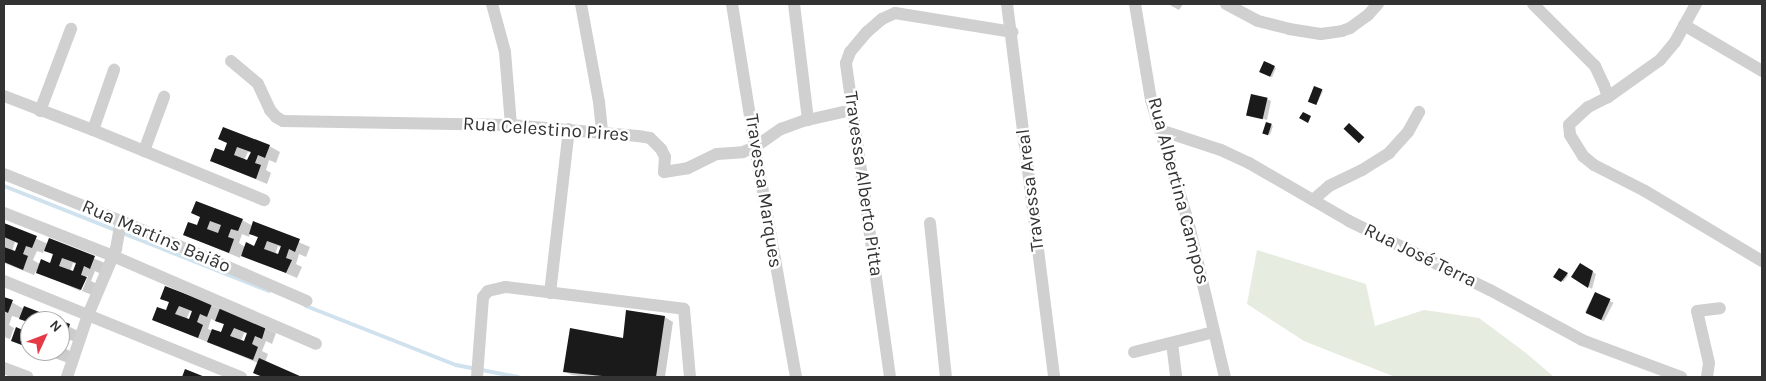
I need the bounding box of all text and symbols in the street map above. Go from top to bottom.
street label: Travessa Alberto Pitta [839,90,887,278]
street label: Rua Albertina Campos [1142,95,1214,287]
street label: Travessa Marques [740,112,786,270]
street label: Rua Celestino Pires [462,113,630,147]
street label: Travessa Areal [1012,128,1050,252]
street label: Rua Martins Baião [78,195,234,279]
street label: Rua José Terra [1360,219,1480,293]
north arrow [20,311,70,361]
text: N [46,317,65,336]

